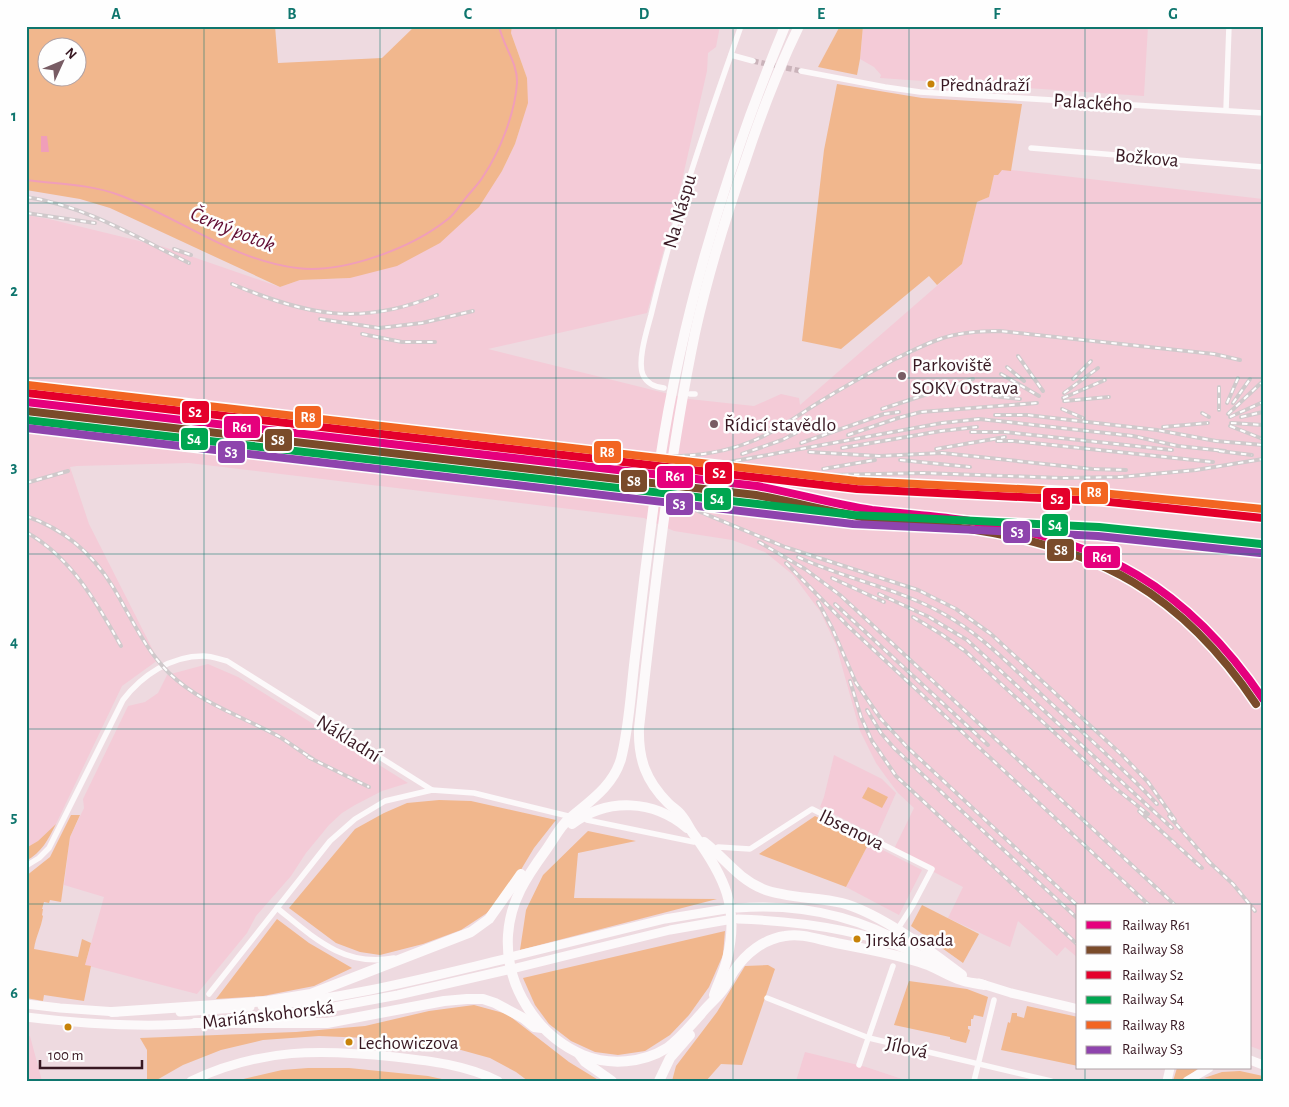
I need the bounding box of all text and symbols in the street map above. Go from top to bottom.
text: A [111,6,121,22]
text: B [287,6,297,22]
text: C [464,6,473,22]
text: D [639,6,650,22]
text: E [817,6,825,22]
text: F [993,6,1001,22]
text: G [1168,6,1178,22]
north arrow [38,38,88,88]
text: N [62,45,79,62]
place label: Přednádraží [940,76,1030,95]
marker: Přednádraží [926,79,936,89]
street label: Palackého [1053,90,1133,116]
text: 1 [11,108,17,124]
street label: Božkova [1114,145,1180,171]
street label: Na Náspu [660,172,700,251]
water label: Černý potok [187,201,279,257]
text: 2 [10,283,18,299]
place label: Parkoviště SOKV Ostrava [912,355,1019,398]
marker: Parkoviště SOKV Ostrava [896,370,908,382]
line badge: S2 [181,400,210,424]
line badge: R8 [294,405,322,429]
text: S2 [188,406,202,420]
text: R8 [300,411,316,425]
place label: Řídicí stavědlo [724,414,836,435]
line badge: R61 [223,415,261,439]
marker: Řídicí stavědlo [708,418,720,430]
text: R61 [232,421,252,435]
line badge: S4 [180,427,209,451]
line badge: S8 [264,428,293,452]
text: S4 [187,433,201,447]
text: S8 [271,434,285,448]
line badge: S3 [217,440,246,464]
line badge: R8 [593,440,622,464]
text: S3 [224,446,238,460]
text: R8 [599,446,615,460]
text: 3 [11,459,18,475]
line badge: S2 [704,461,733,485]
line badge: R61 [656,465,694,489]
text: S2 [712,467,726,481]
line badge: S8 [620,469,648,493]
text: R61 [665,470,685,484]
text: S8 [627,475,641,489]
line badge: R8 [1080,481,1109,505]
text: R8 [1086,486,1102,500]
line badge: S4 [703,487,732,511]
line badge: S2 [1042,487,1071,511]
line badge: S3 [665,492,694,516]
text: S4 [710,493,724,507]
text: S2 [1050,493,1064,507]
text: S3 [672,498,686,512]
line badge: S4 [1041,513,1069,537]
text: S4 [1048,519,1062,533]
line badge: S3 [1002,520,1031,544]
text: S3 [1010,526,1024,540]
line badge: S8 [1046,538,1075,562]
text: S8 [1054,544,1068,558]
line badge: R61 [1083,545,1121,569]
text: R61 [1092,551,1112,565]
text: 4 [10,634,18,650]
street label: Nákladní [313,711,384,766]
street label: Ibsenova [816,806,887,854]
text: 5 [11,809,18,825]
legend [1076,904,1252,1070]
text: Railway R61 [1122,918,1190,933]
place label: Jirská osada [866,931,954,950]
marker: Jirská osada [852,934,862,944]
text: Railway S8 [1122,942,1184,957]
text: Railway S2 [1122,968,1184,983]
text: 6 [10,985,18,1001]
text: Railway S4 [1122,992,1184,1007]
street label: Mariánskohorská [201,997,335,1033]
text: Railway R8 [1122,1018,1185,1033]
unlabelled marker [63,1022,73,1032]
street label: Jílová [884,1033,930,1063]
place label: Lechowiczova [358,1034,459,1053]
scale bar [40,1037,142,1069]
marker: Lechowiczova [344,1037,354,1047]
text: Railway S3 [1122,1042,1183,1057]
text: 100 m [48,1048,83,1063]

